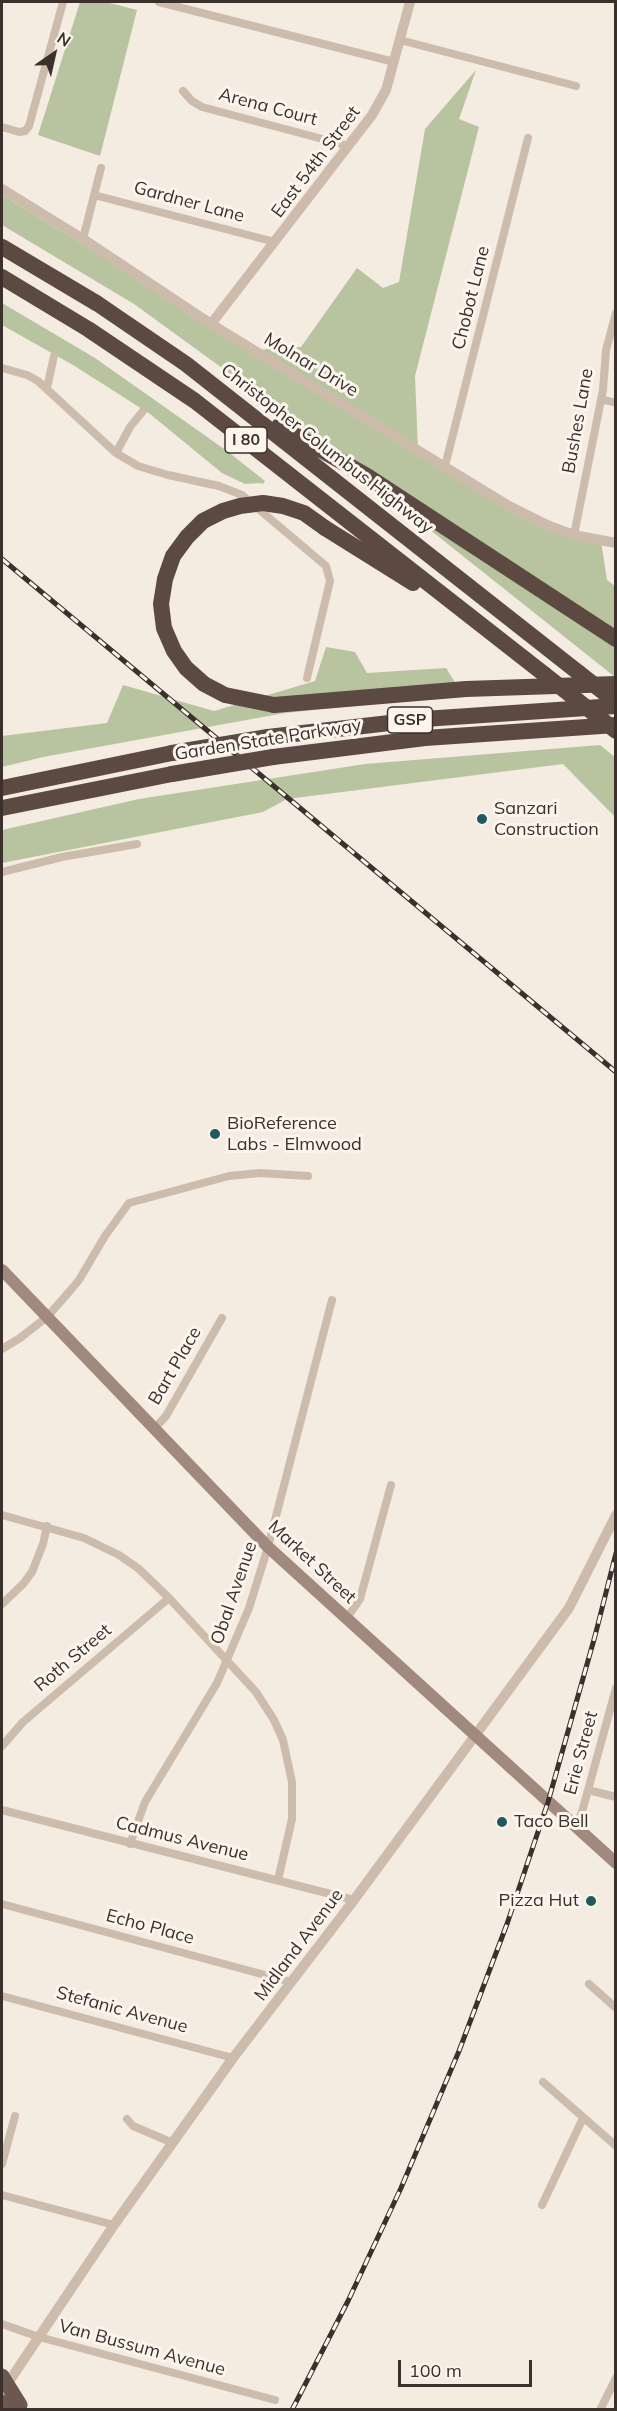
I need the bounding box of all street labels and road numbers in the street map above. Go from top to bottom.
street label: Arena Court [216,83,320,131]
street label: East 54th Street [267,102,365,222]
street label: Gardner Lane [131,177,247,227]
street label: Chobot Lane [448,244,494,352]
street label: Molnar Drive [260,328,362,402]
street label: Christopher Columbus Highway [216,359,438,539]
street label: Bushes Lane [558,367,598,475]
road number: I 80 [225,427,267,453]
road number: GSP [388,707,432,733]
street label: Garden State Parkway [173,715,363,765]
street label: Bart Place [144,1323,206,1409]
street label: Market Street [264,1516,360,1608]
street label: Obal Avenue [206,1539,262,1647]
street label: Roth Street [30,1620,116,1696]
street label: Erie Street [559,1709,603,1797]
street label: Cadmus Avenue [113,1812,251,1866]
street label: Midland Avenue [250,1885,348,2005]
street label: Echo Place [104,1905,196,1949]
street label: Stefanic Avenue [54,1982,190,2038]
street label: Van Bussum Avenue [56,2315,228,2381]

